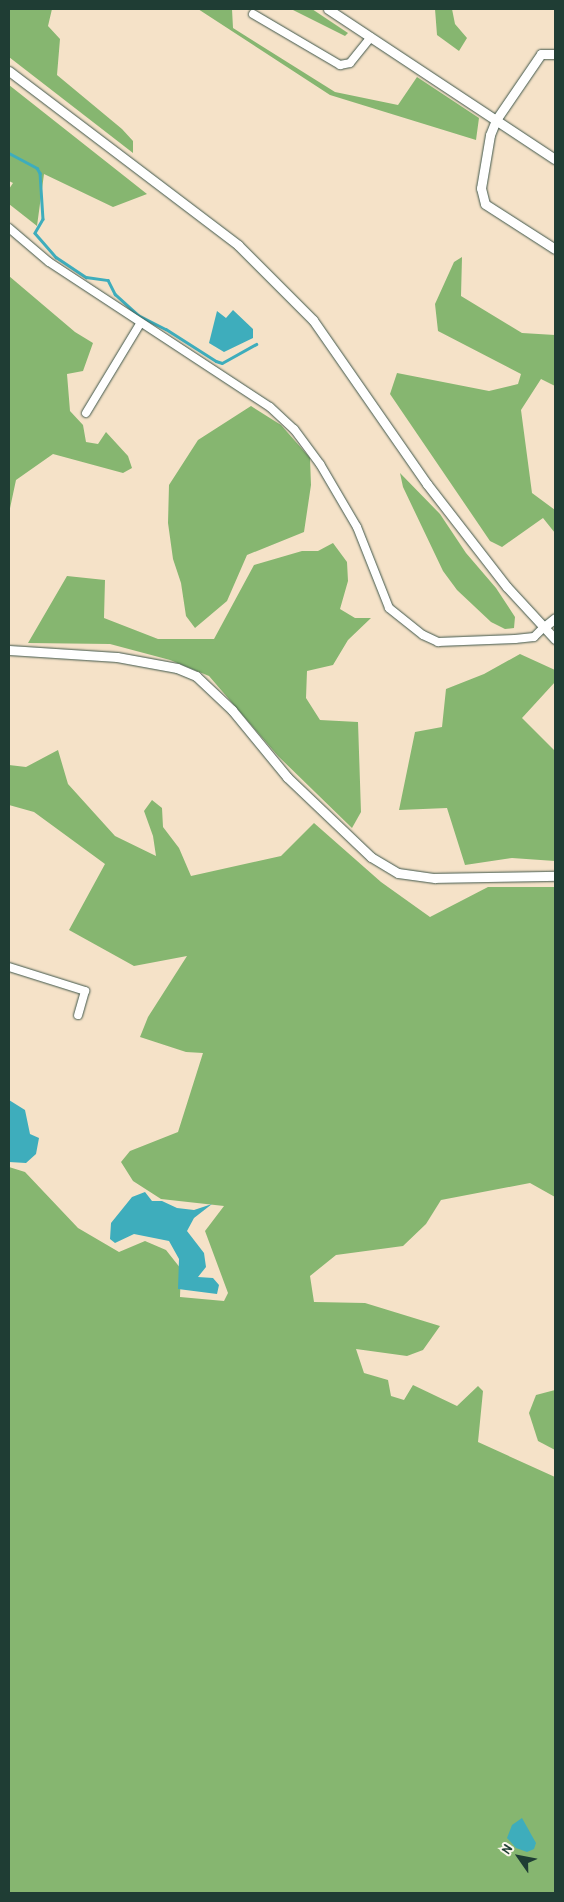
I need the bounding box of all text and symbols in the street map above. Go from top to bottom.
north arrow [494,1832,544,1882]
text: N [496,1840,516,1857]

